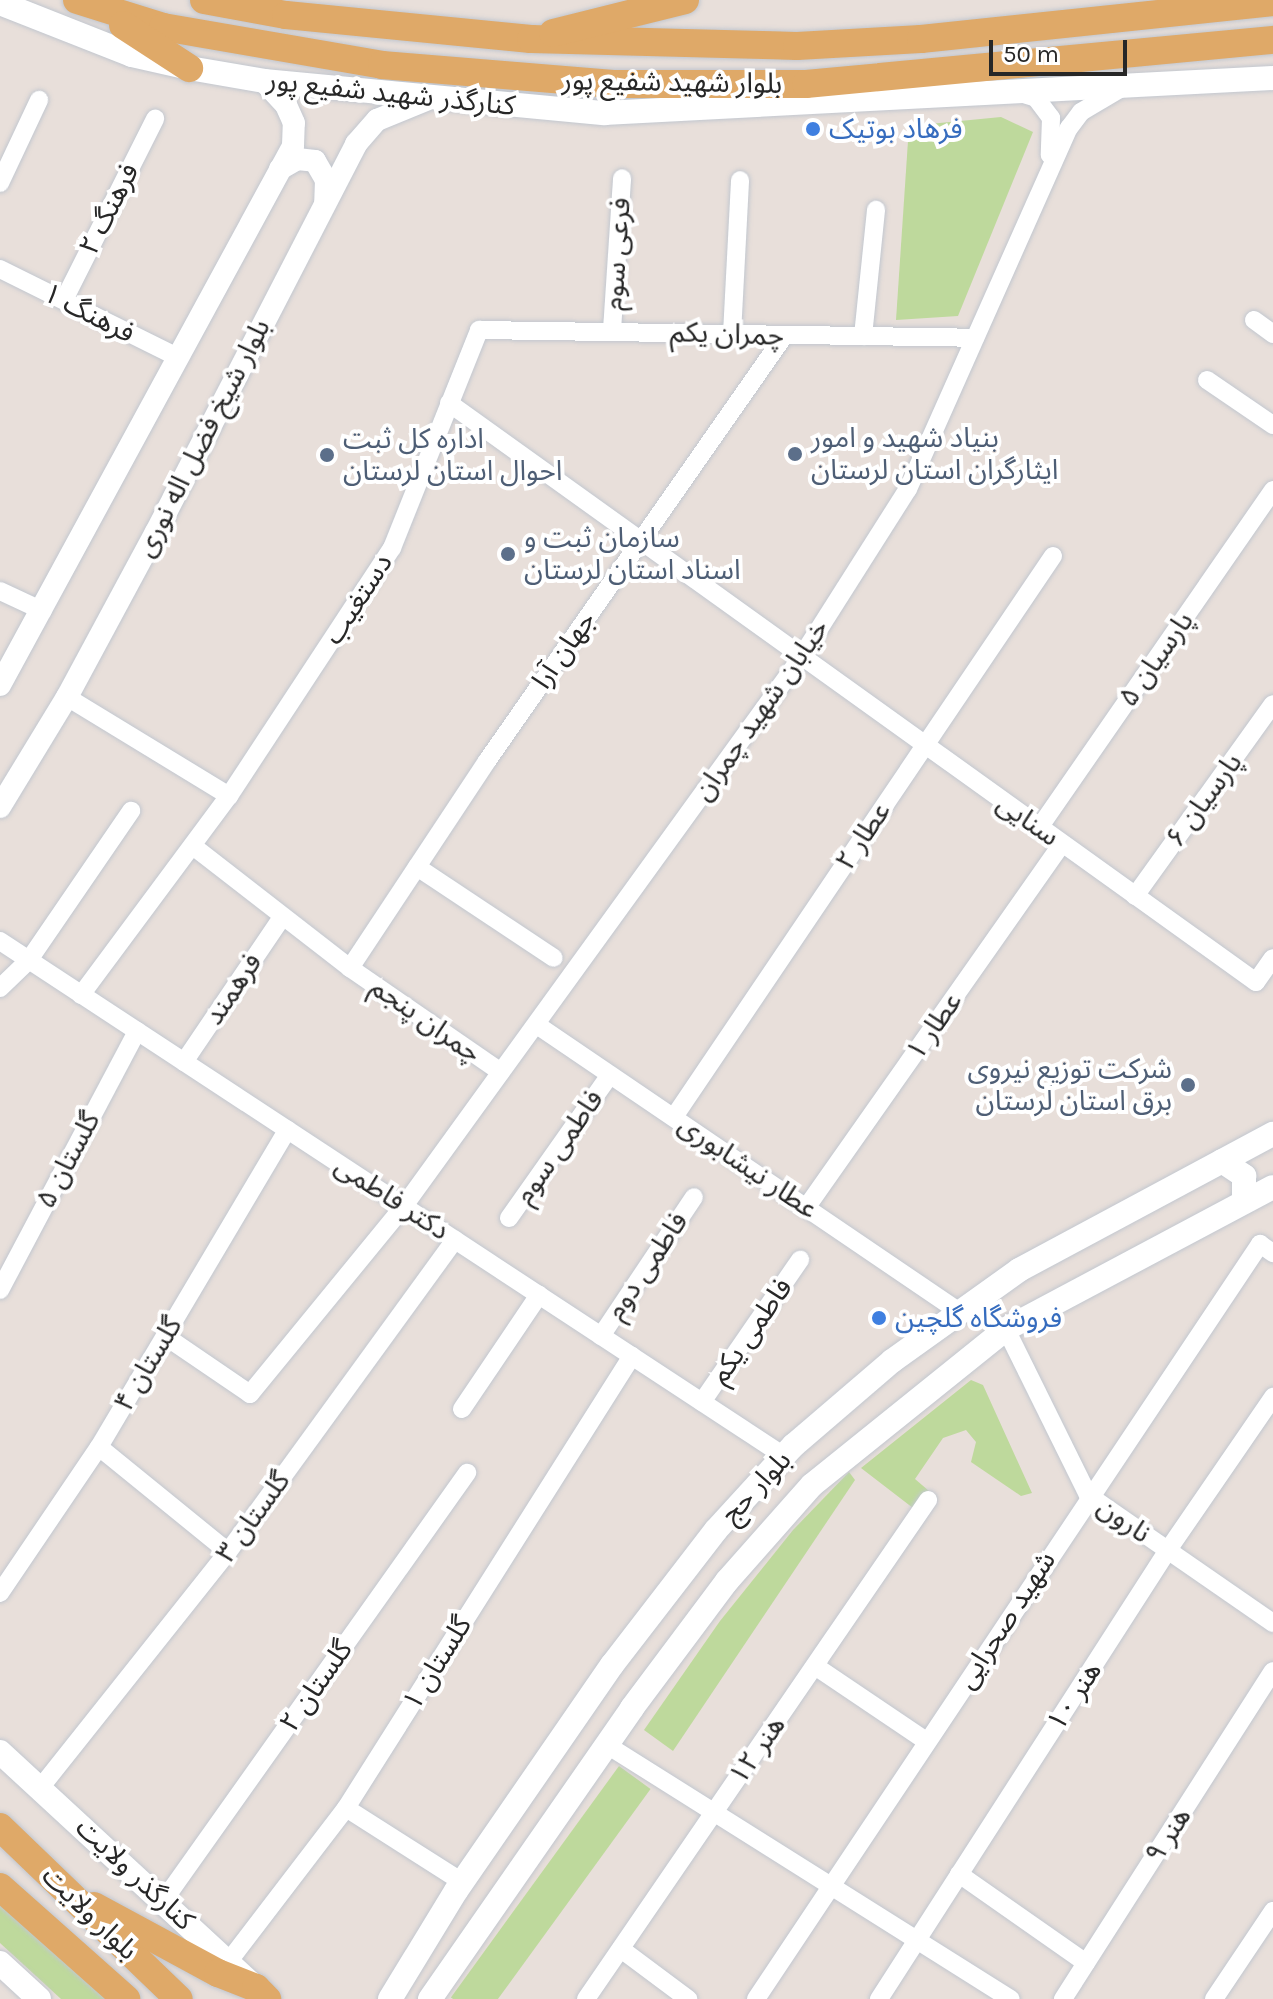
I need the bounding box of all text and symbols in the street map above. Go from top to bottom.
scale bar [993,24,1131,74]
text: 50 m [1003,40,1059,68]
street label: کنارگذر شهید شفیع پور [265,63,517,123]
street label: بلوار شهید شفیع پور [561,63,783,101]
place label: فرهاد بوتیک [829,112,963,146]
marker: فرهاد بوتیک [804,120,822,138]
street label: فرهنگ ۲ [72,158,146,260]
street label: فرعی سوم [596,196,638,312]
street label: فرهنگ ۱ [38,276,140,350]
street label: بلوار شیخ فضل اله نوری [128,313,278,563]
street label: چمران یکم [670,315,784,353]
place label: بنیاد شهید و امور ایثارگران استان لرستان [811,421,1058,487]
place label: اداره کل ثبت احوال استان لرستان [343,422,562,488]
marker: بنیاد شهید و امور ایثارگران استان لرستان [786,445,804,463]
marker: اداره کل ثبت احوال استان لرستان [318,446,336,464]
place label: سازمان ثبت و اسناد استان لرستان [524,521,741,587]
marker: سازمان ثبت و اسناد استان لرستان [499,545,517,563]
street label: دستغیب [316,547,400,651]
street label: جهان آرا [525,605,603,695]
street label: پارسیان ۵ [1111,605,1201,713]
street label: خیابان شهید چمران [686,613,836,807]
street label: پارسیان ۶ [1159,746,1249,854]
street label: سنایی [990,787,1066,853]
street label: عطار ۲ [828,795,898,877]
street label: فرهمند [197,947,269,1031]
street label: چمران پنجم [364,970,488,1070]
street label: عطار ۱ [899,986,969,1066]
place label: شرکت توزیع نیروی برق استان لرستان [968,1052,1172,1118]
marker: شرکت توزیع نیروی برق استان لرستان [1179,1076,1197,1094]
street label: فاطمی سوم [507,1083,611,1211]
street label: گلستان ۵ [29,1106,107,1214]
street label: عطار نیشابوری [672,1108,824,1226]
street label: دکتر فاطمی [329,1149,455,1247]
street label: فاطمی دوم [599,1206,695,1326]
street label: فاطمی یکم [702,1272,800,1390]
place label: فروشگاه گلچین [895,1301,1062,1335]
marker: فروشگاه گلچین [870,1309,888,1327]
street label: گلستان ۴ [107,1311,189,1417]
street label: بلوار حج [714,1444,798,1530]
street label: گلستان ۳ [209,1465,297,1569]
street label: نارون [1091,1490,1157,1550]
street label: شهید صحرایی [949,1545,1063,1695]
street label: گلستان ۱ [395,1610,479,1716]
street label: گلستان ۲ [272,1634,360,1738]
street label: هنر ۱۰ [1039,1655,1109,1737]
street label: هنر ۱۲ [722,1709,792,1791]
street label: هنر ۹ [1138,1801,1198,1869]
street label: کنارگذر ولایت [69,1811,201,1937]
street label: بلوار ولایت [35,1859,145,1967]

